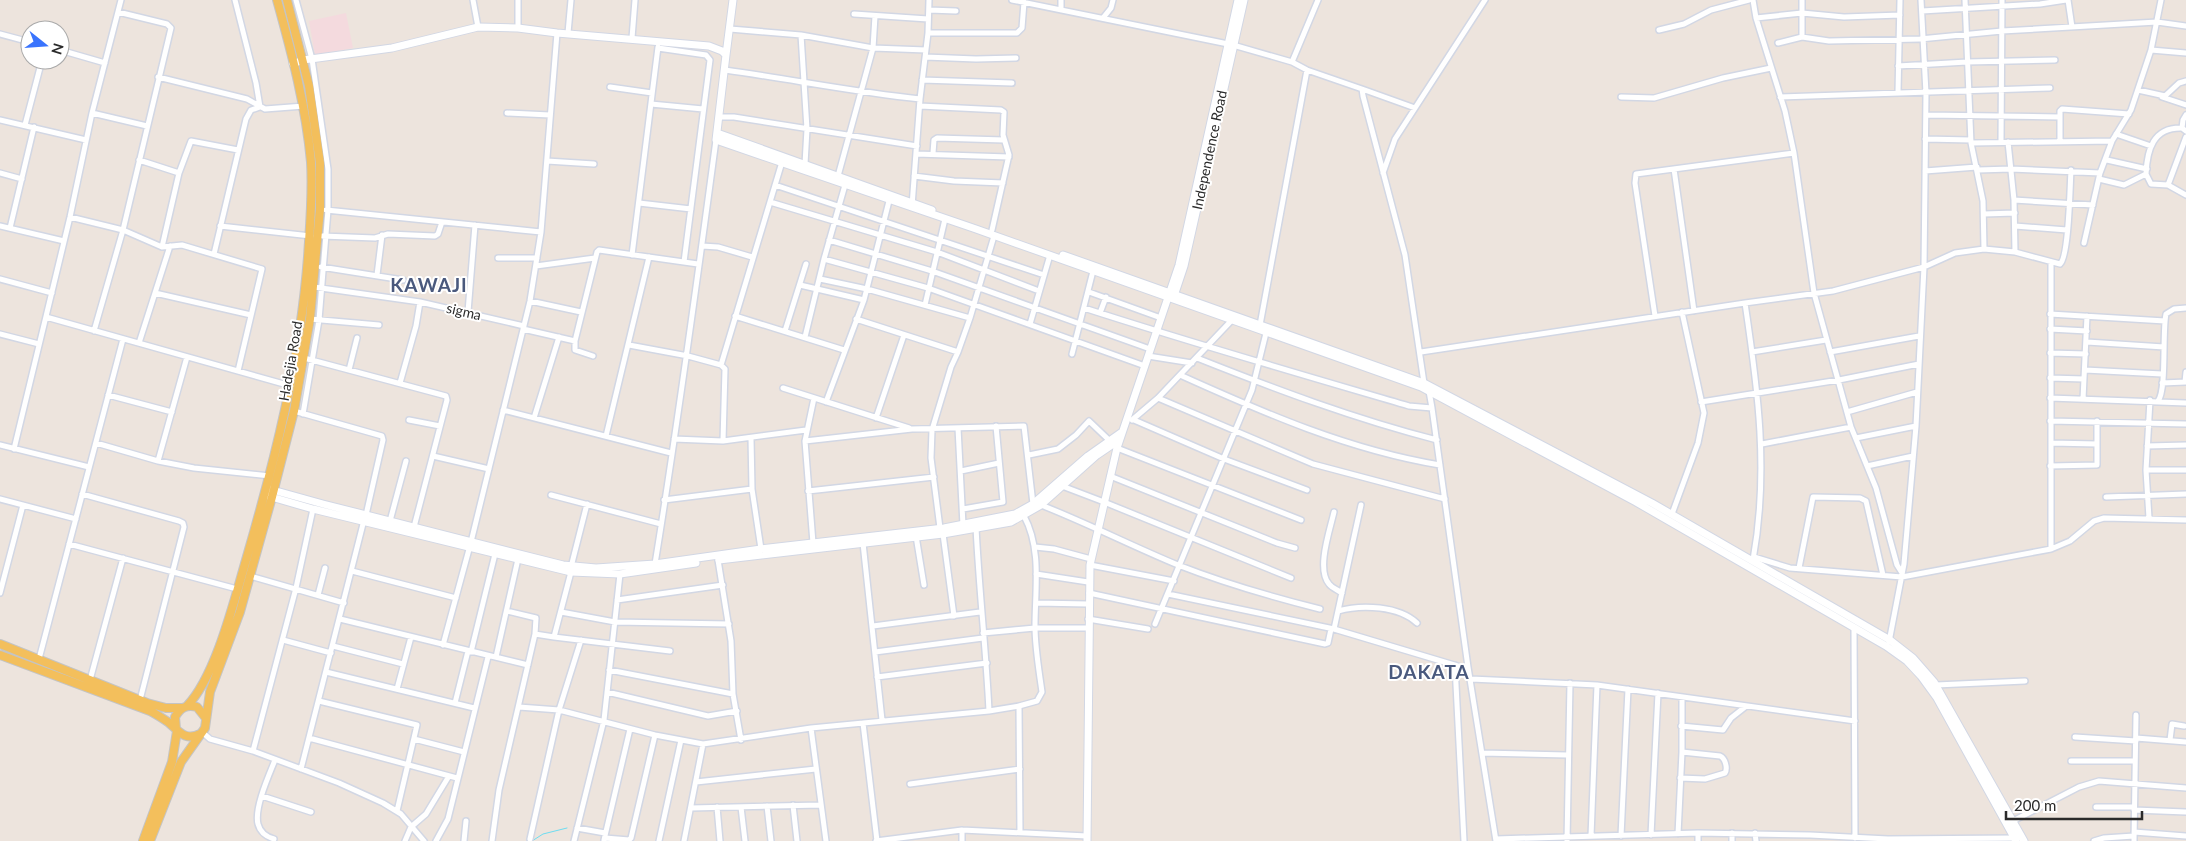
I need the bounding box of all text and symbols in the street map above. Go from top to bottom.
north arrow [20,20,70,70]
text: N [48,41,68,57]
street label: Independence Road [1188,89,1230,211]
district label: KAWAJI [390,273,468,296]
street label: sigma [445,299,483,323]
street label: Hadejia Road [275,320,305,402]
district label: DAKATA [1388,660,1470,683]
scale bar [2006,788,2142,820]
text: 200 m [2014,796,2056,814]

